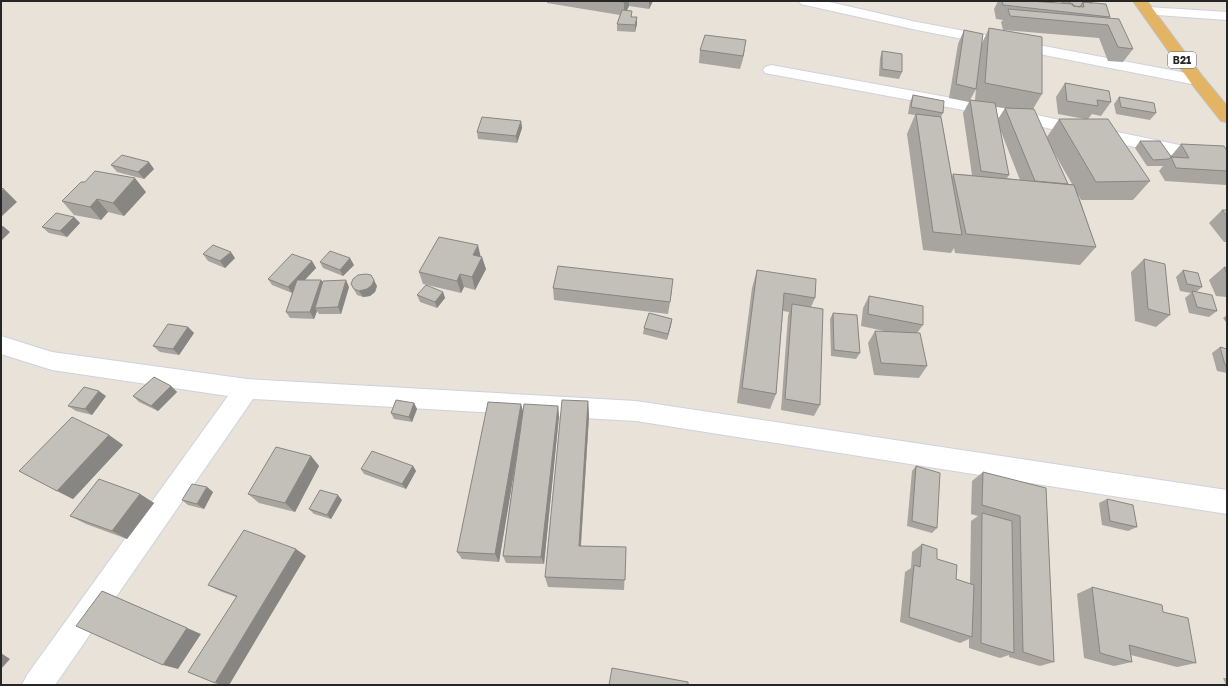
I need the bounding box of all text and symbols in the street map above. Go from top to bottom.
road number: B21 [1168,52,1196,68]

